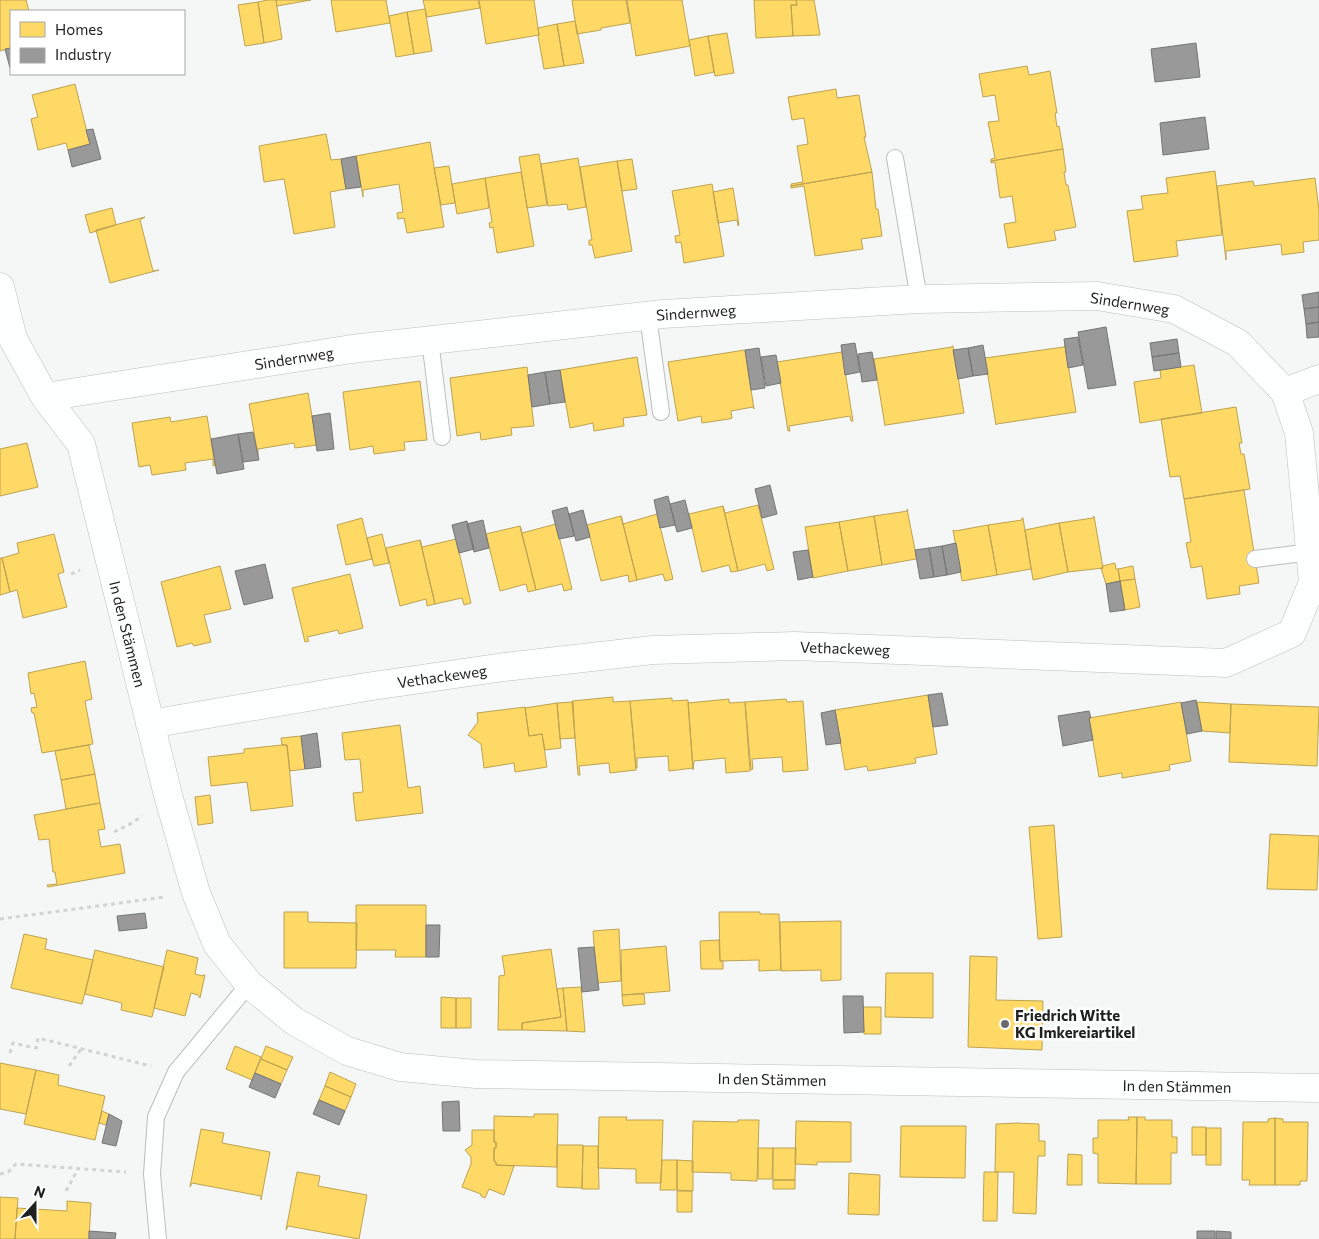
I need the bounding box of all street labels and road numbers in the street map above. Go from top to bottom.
street label: Sindernweg [1089,288,1171,318]
street label: Sindernweg [655,300,737,324]
street label: Sindernweg [253,343,335,373]
street label: In den Stämmen [106,579,150,689]
street label: Vethackeweg [800,637,890,659]
street label: Vethackeweg [396,661,488,691]
street label: In den Stämmen [717,1069,827,1089]
street label: In den Stämmen [1122,1076,1232,1096]

